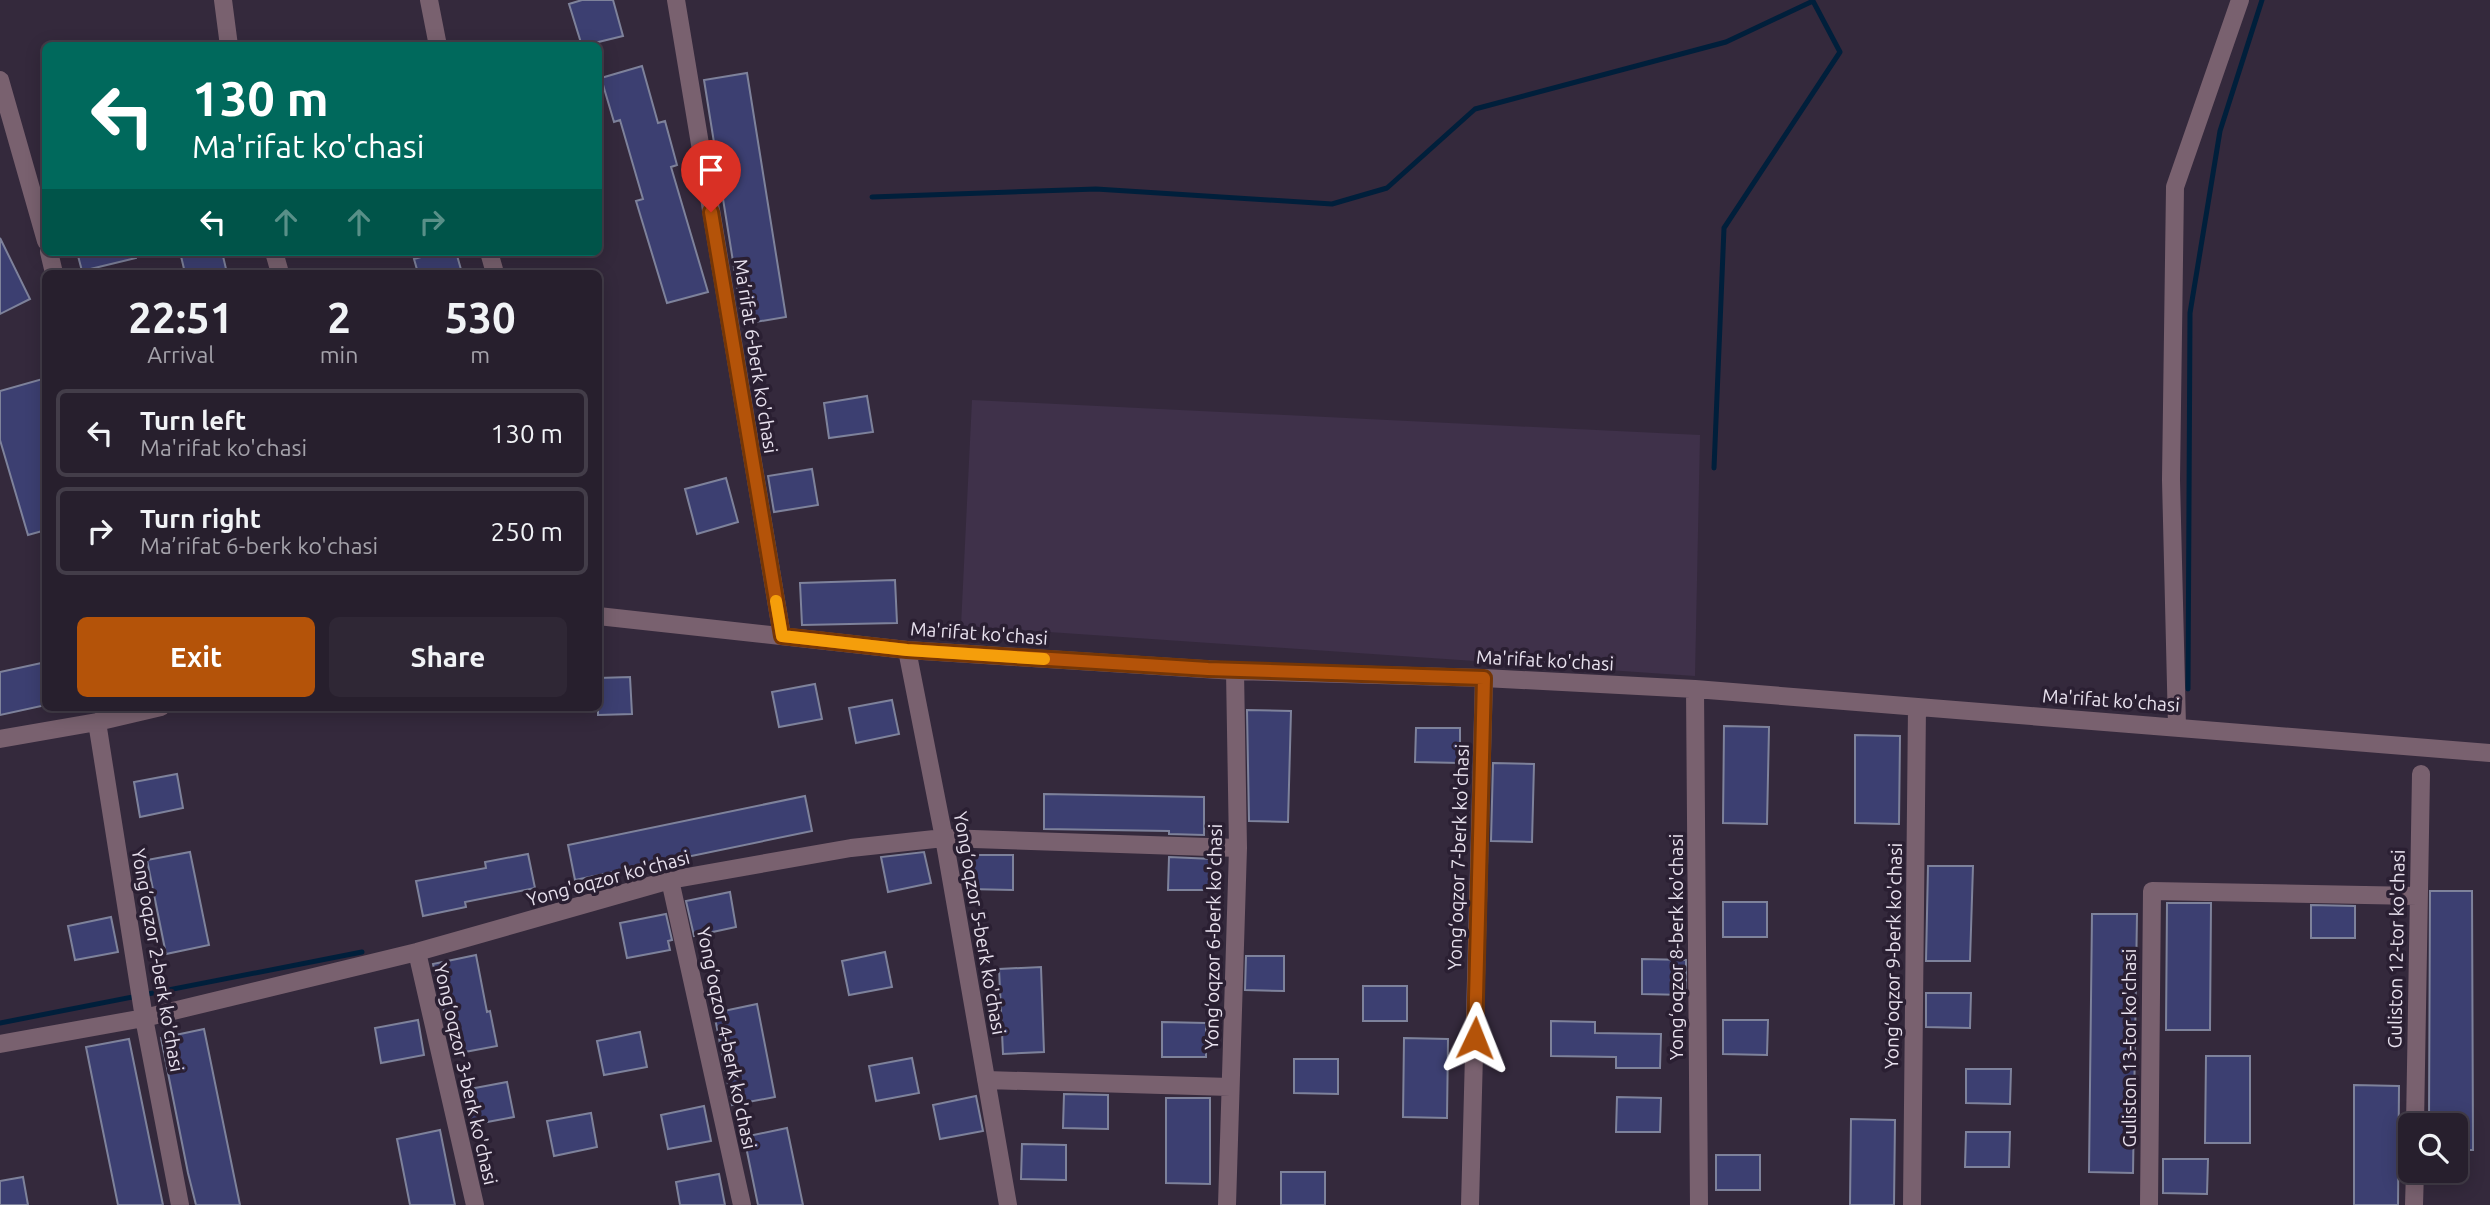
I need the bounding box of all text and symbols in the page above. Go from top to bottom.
icon: left [77,70,168,161]
text: 130 m [192,70,329,125]
text: Ma'rifat ko'chasi [192,128,424,164]
pin [681,140,741,212]
icon: arrive [692,151,730,189]
icon: left [194,203,232,241]
icon: ahead [267,203,305,241]
icon: ahead [340,203,378,241]
icon: right [413,203,451,241]
street label: Ma’rifat 6-berk ko'chasi [730,257,782,455]
text: 22:51 [128,294,233,341]
text: 2 [327,294,351,341]
text: 530 [445,294,516,341]
text: Arrival [147,342,214,367]
text: min [320,342,358,367]
text: m [470,342,490,367]
text: Turn left [140,406,246,435]
icon: left [81,414,119,452]
text: 130 m [491,419,563,448]
text: Ma'rifat ko'chasi [140,435,307,460]
text: Turn right [140,504,261,533]
icon: right [81,512,119,550]
text: 250 m [491,517,563,546]
text: Ma’rifat 6-berk ko'chasi [140,533,378,558]
button: Exit [77,617,315,697]
button: Share [329,617,567,697]
street label: Ma'rifat ko'chasi [909,617,1049,649]
street label: Ma'rifat ko'chasi [1476,645,1614,675]
street label: Ma'rifat ko'chasi [2041,684,2181,716]
street label: Yong‘oqzor 7-berk ko'chasi [1443,743,1473,971]
street label: Yong‘oqzor 5-berk ko'chasi [949,810,1011,1036]
street label: Yong‘oqzor 6-berk ko'chasi [1200,824,1226,1050]
street label: Yong‘oqzor 8-berk ko'chasi [1665,834,1687,1060]
street label: Yong‘oqzor 9-berk ko'chasi [1880,843,1906,1069]
street label: Yong'oqzor ko'chasi [524,846,692,910]
street label: Yong‘oqzor 2-berk ko'chasi [127,847,189,1073]
street label: Guliston 12-tor ko'chasi [2383,849,2409,1049]
street label: Yong‘oqzor 4-berk ko'chasi [693,925,761,1151]
street label: Guliston 13-tor ko'chasi [2118,949,2140,1147]
street label: Yong‘oqzor 3-berk ko'chasi [430,961,502,1187]
position arrow [1438,1001,1512,1075]
map controls [2398,1113,2468,1183]
button: search [2398,1113,2468,1183]

